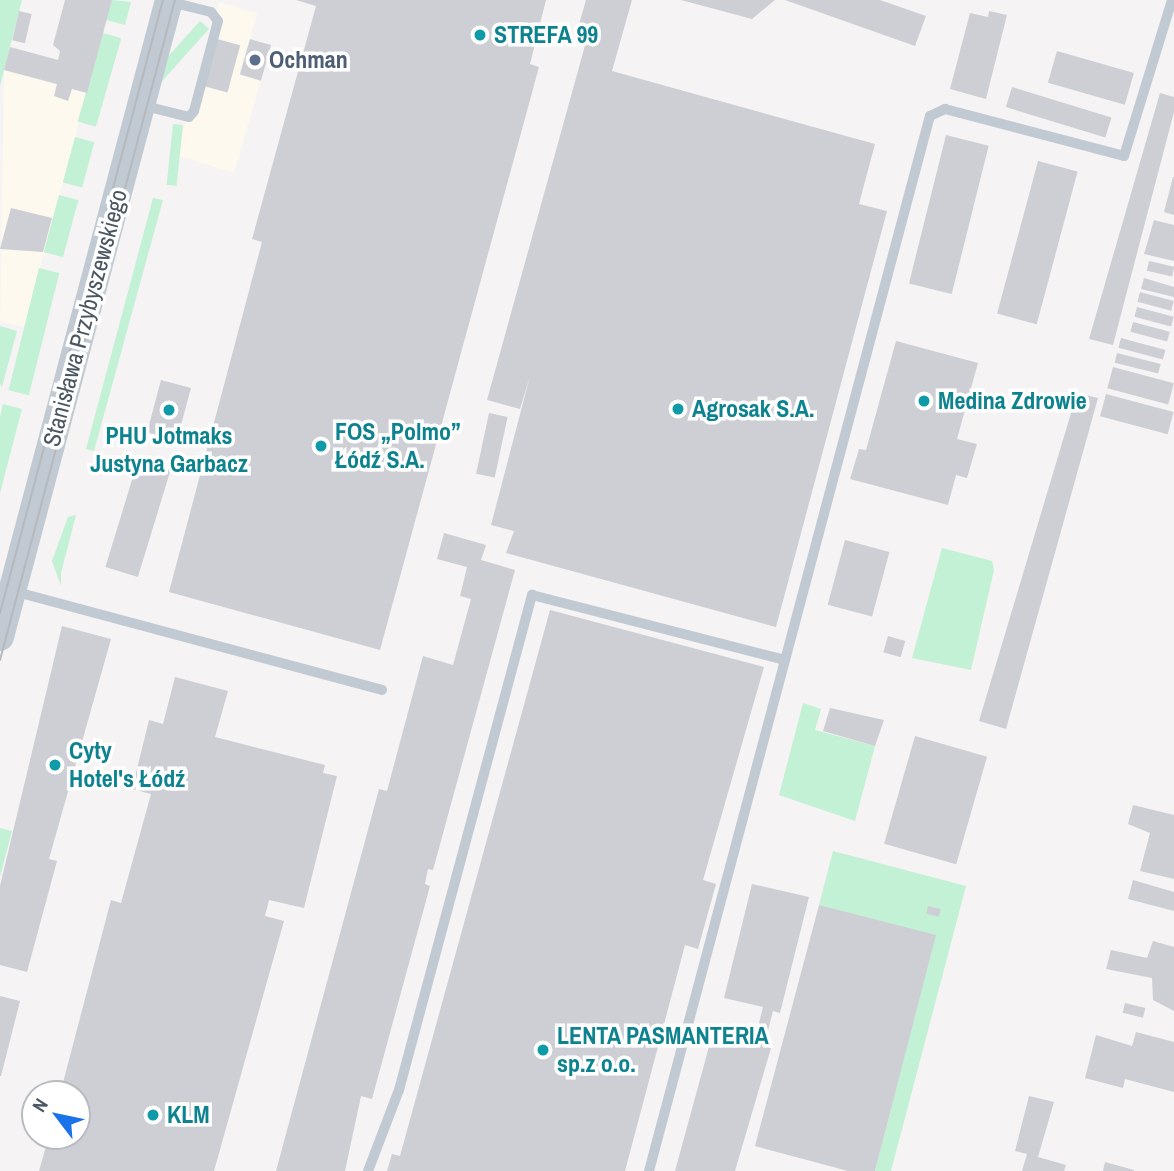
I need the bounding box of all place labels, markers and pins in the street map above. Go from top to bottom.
place label: STREFA 99 [494,21,599,49]
marker: STREFA 99 [472,27,488,43]
place label: Ochman [269,46,348,74]
marker: Ochman [247,52,263,68]
place label: Medina Zdrowie [938,387,1087,415]
marker: Medina Zdrowie [916,393,932,409]
place label: Agrosak S.A. [692,395,814,423]
marker: Agrosak S.A. [670,401,686,417]
marker: PHU Jotmaks Justyna Garbacz [161,402,177,418]
place label: FOS „Polmo” Łódź S.A. [335,418,461,474]
place label: PHU Jotmaks Justyna Garbacz [90,422,248,478]
marker: FOS „Polmo” Łódź S.A. [313,438,329,454]
place label: Cyty Hotel's Łódź [69,737,185,793]
marker: Cyty Hotel's Łódź [47,757,63,773]
place label: LENTA PASMANTERIA sp.z o.o. [557,1022,769,1078]
marker: LENTA PASMANTERIA sp.z o.o. [535,1042,551,1058]
place label: KLM [167,1101,210,1129]
marker: KLM [145,1107,161,1123]

